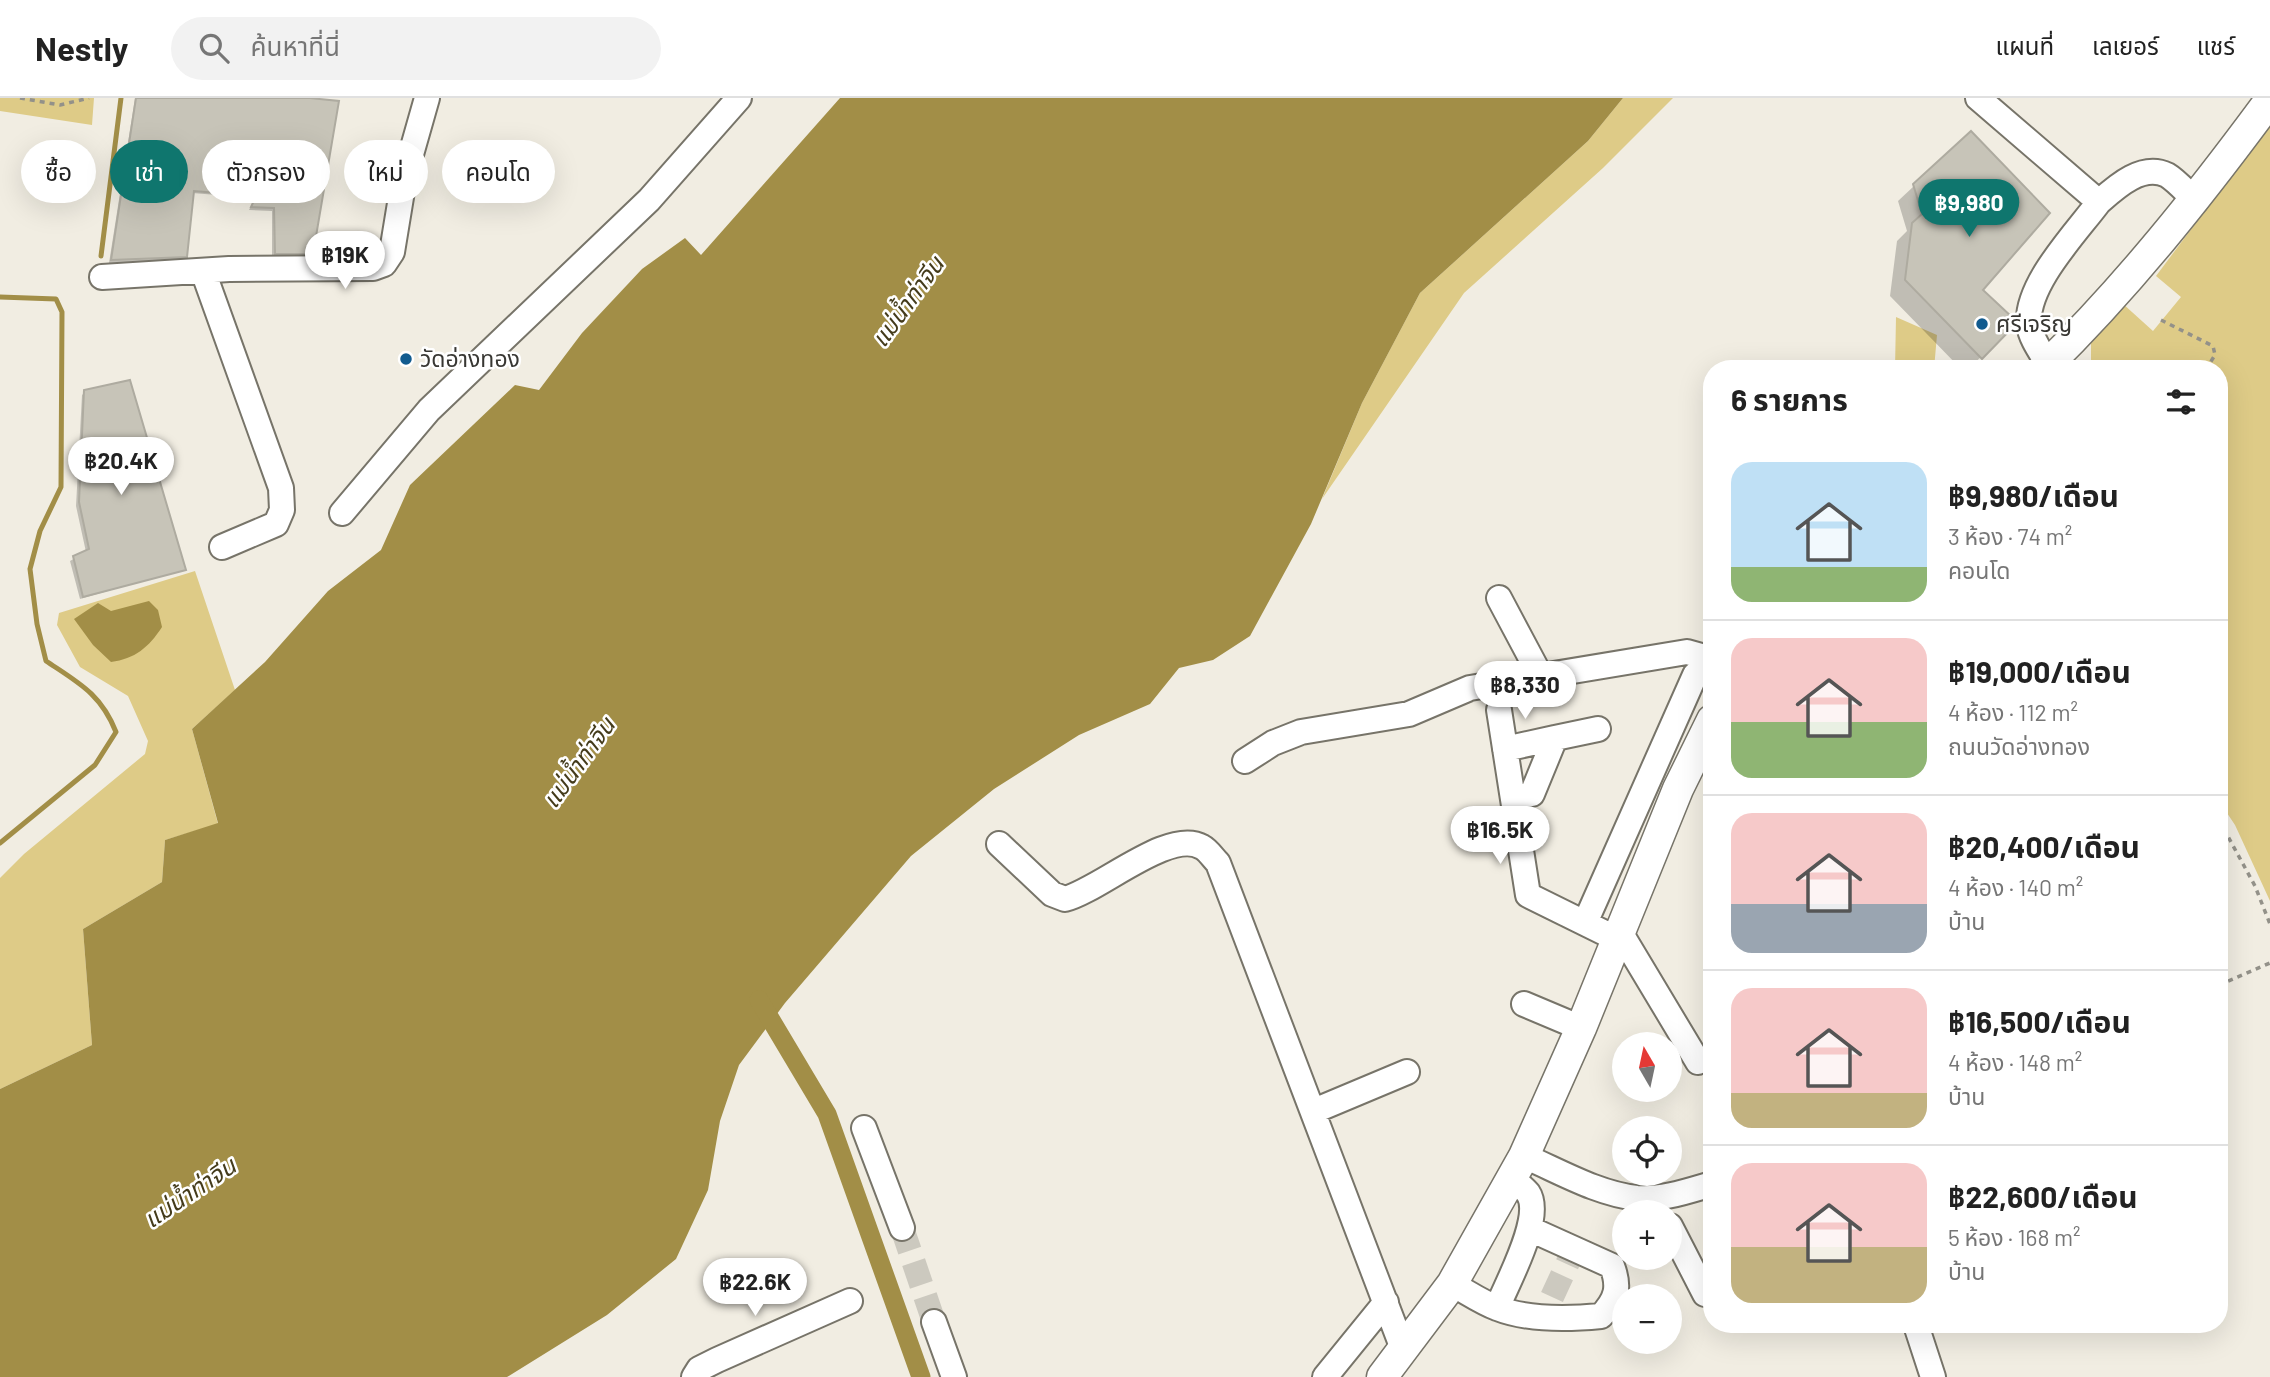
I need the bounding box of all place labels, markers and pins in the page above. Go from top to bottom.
pin: ฿9,980 [1912,180,2026,239]
pin: ฿19K [304,232,386,291]
place label: ศรีเจริญ [1996,309,2072,337]
marker: ศรีเจริญ [1974,316,1990,332]
place label: วัดอ่างทอง [420,344,520,372]
marker: วัดอ่างทอง [398,351,414,367]
pin: ฿20.4K [64,438,178,497]
pin: ฿8,330 [1468,662,1582,721]
pin: ฿16.5K [1443,806,1557,866]
pin: ฿22.6K [698,1258,812,1318]

